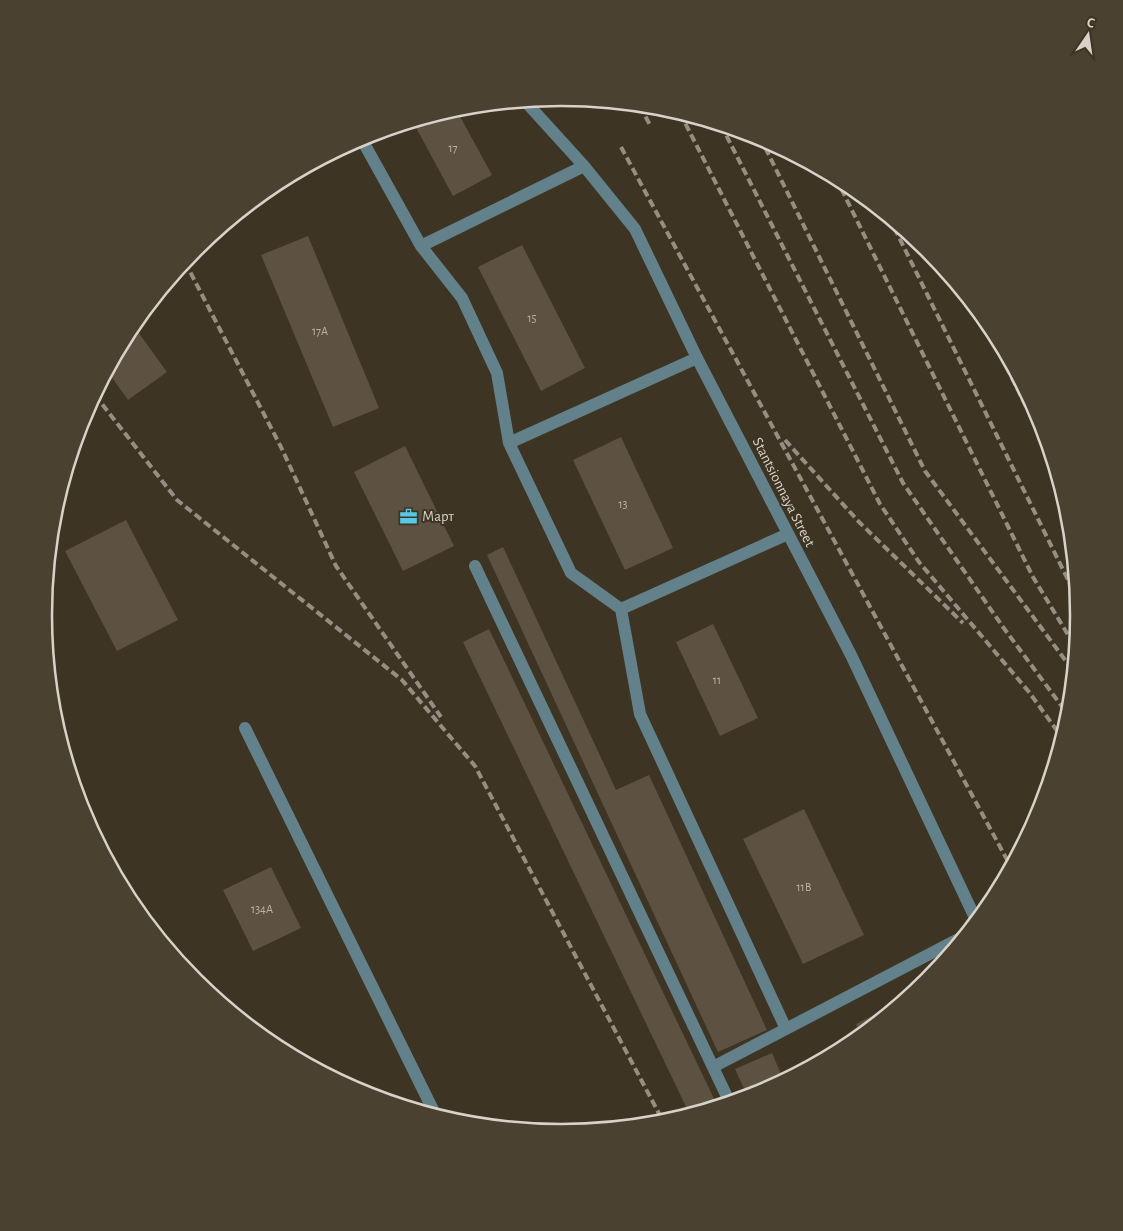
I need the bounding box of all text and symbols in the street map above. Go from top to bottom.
north arrow [1063,10,1113,60]
text: С [1085,16,1096,31]
house number: 17 [448,142,458,154]
house number: 15 [527,312,537,324]
house number: 17А [312,325,328,337]
street label: Stantsionnaya Street [750,435,818,550]
house number: 13 [618,498,628,510]
office icon: Март [398,506,418,526]
place label: Март [422,509,454,524]
house number: 11 [713,674,721,686]
house number: 11В [796,881,812,893]
house number: 134А [251,903,273,915]

